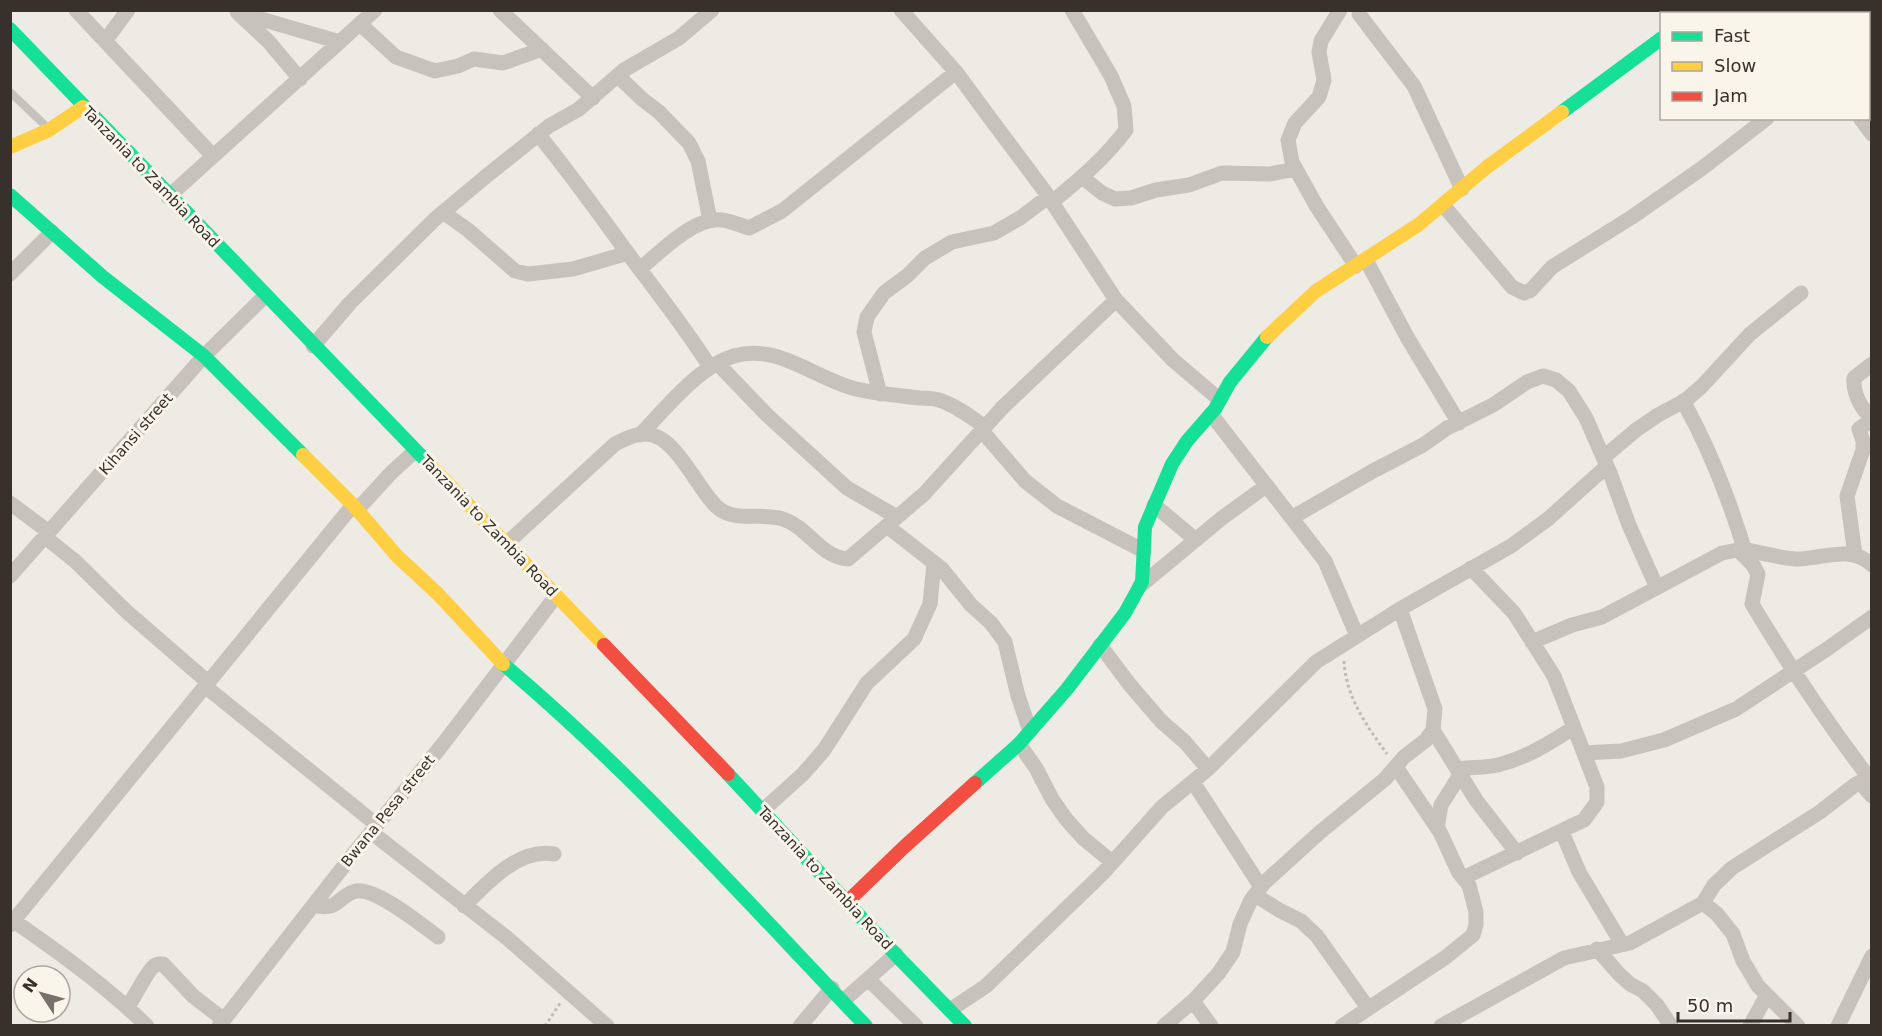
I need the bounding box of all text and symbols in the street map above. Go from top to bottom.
legend [1660,12,1870,120]
text: Fast [1714,25,1750,46]
text: Slow [1714,55,1756,76]
text: Jam [1713,85,1748,106]
street label: Tanzania to Zambia Road [78,102,223,251]
street label: Kihansi street [95,389,177,479]
street label: Tanzania to Zambia Road [416,451,561,600]
street label: Bwana Pesa street [337,751,439,871]
street label: Tanzania to Zambia Road [753,802,896,953]
north arrow [12,964,72,1024]
text: N [19,974,42,996]
scale bar [1678,985,1790,1023]
text: 50 m [1687,995,1733,1016]

